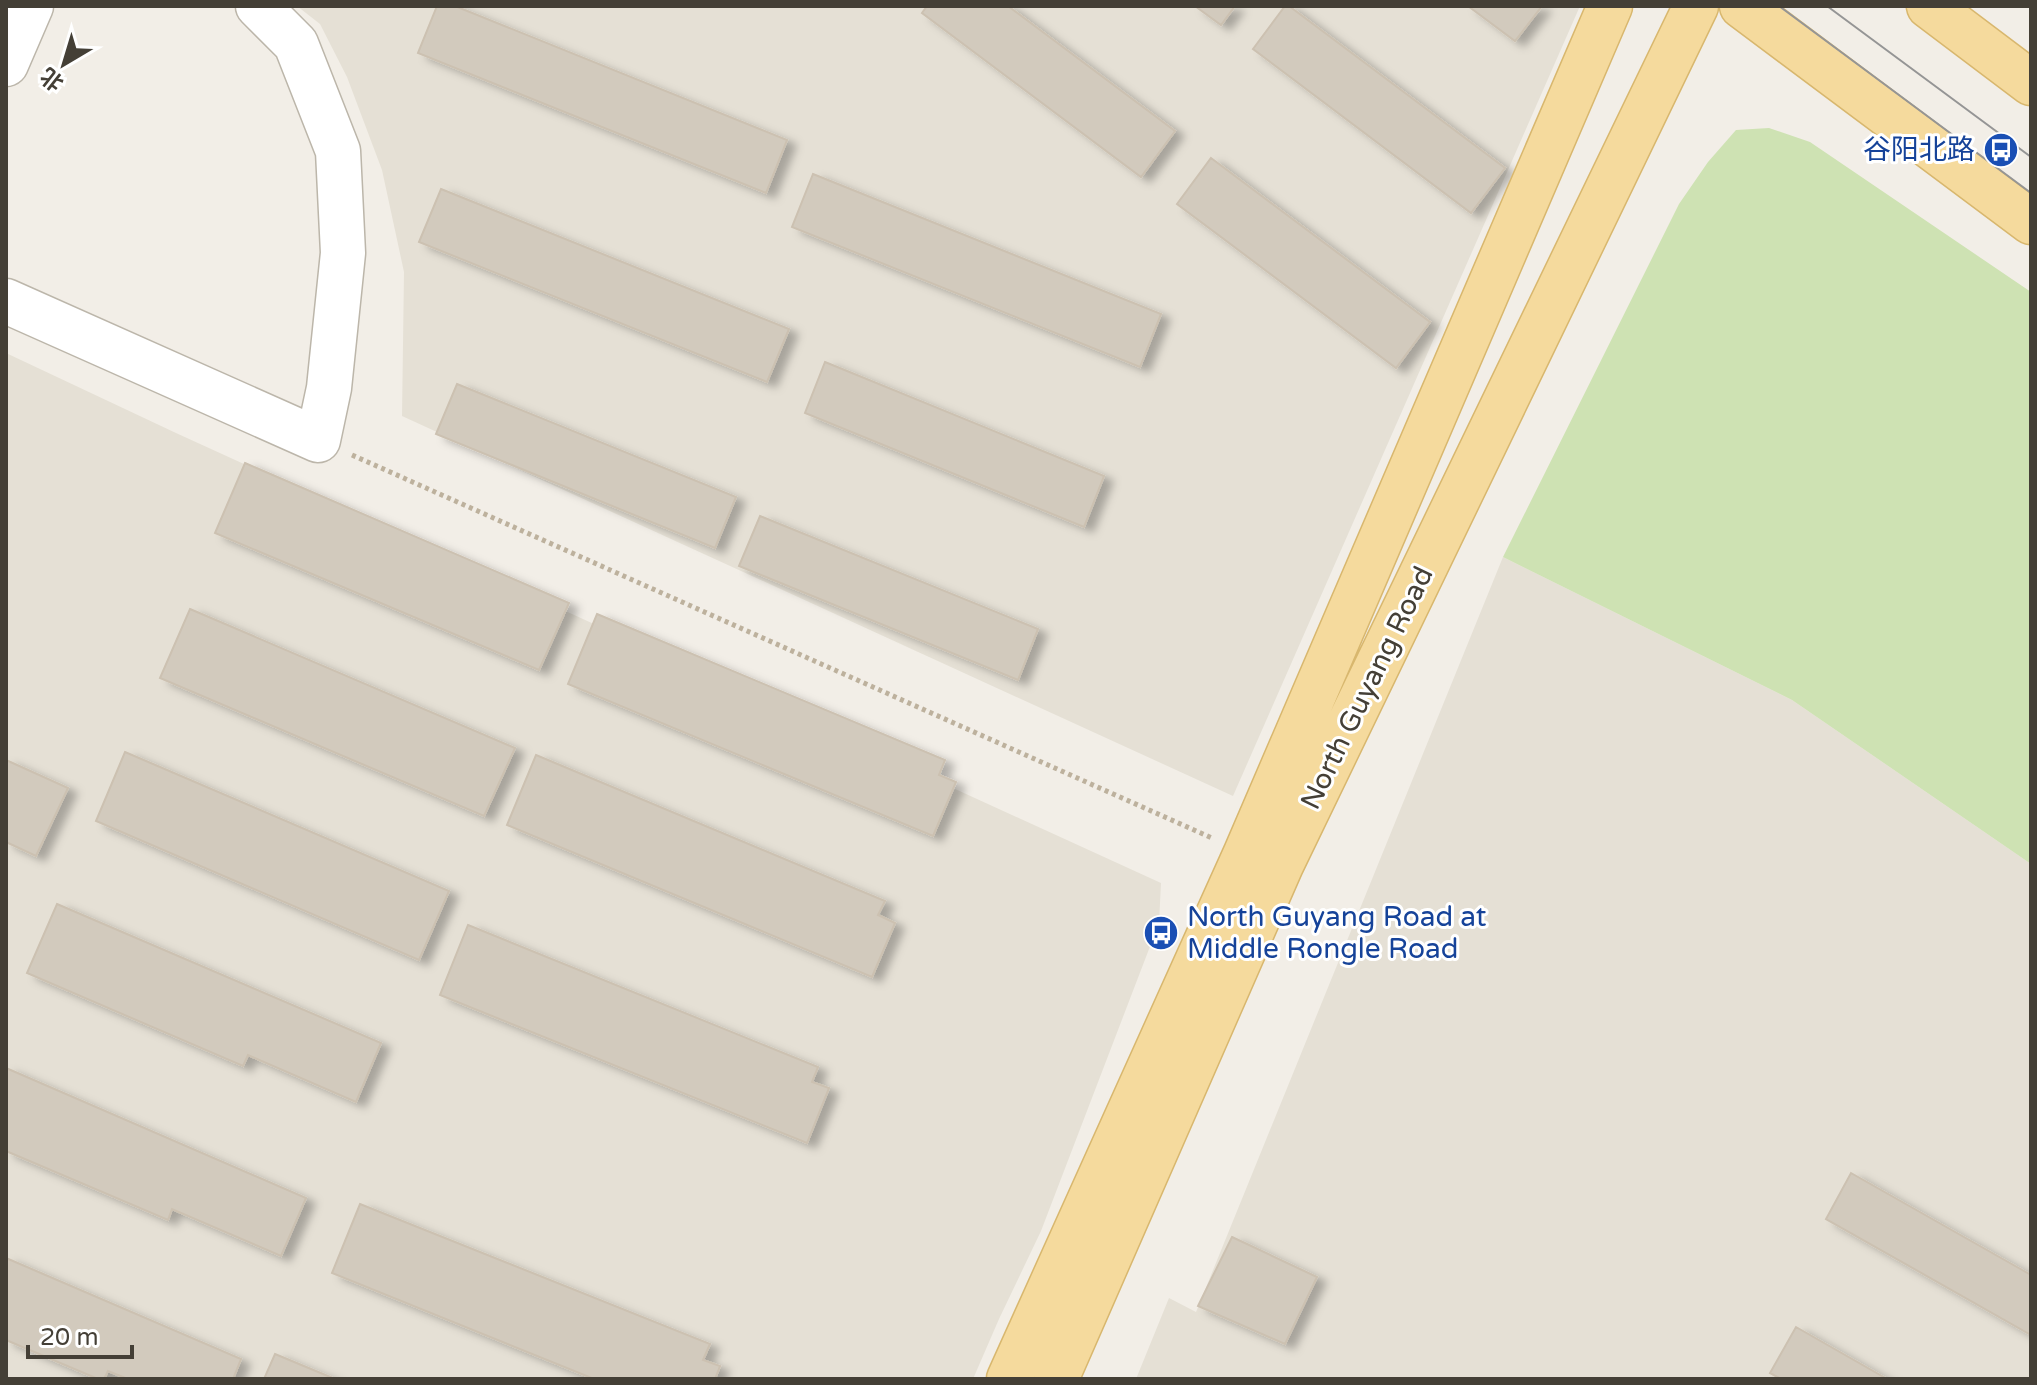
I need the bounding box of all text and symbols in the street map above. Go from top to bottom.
north arrow [24,24,104,104]
text: 北 [36,62,69,96]
bus stop icon: 谷阳北路 [1982,131,2020,169]
place label: 谷阳北路 [1863,133,1975,167]
street label: North Guyang Road [1293,561,1441,815]
place label: North Guyang Road at Middle Rongle Road [1187,900,1487,966]
bus stop icon: North Guyang Road at Middle Rongle Road [1142,914,1180,952]
scale bar [28,1309,132,1359]
text: 20 m [40,1323,98,1352]

